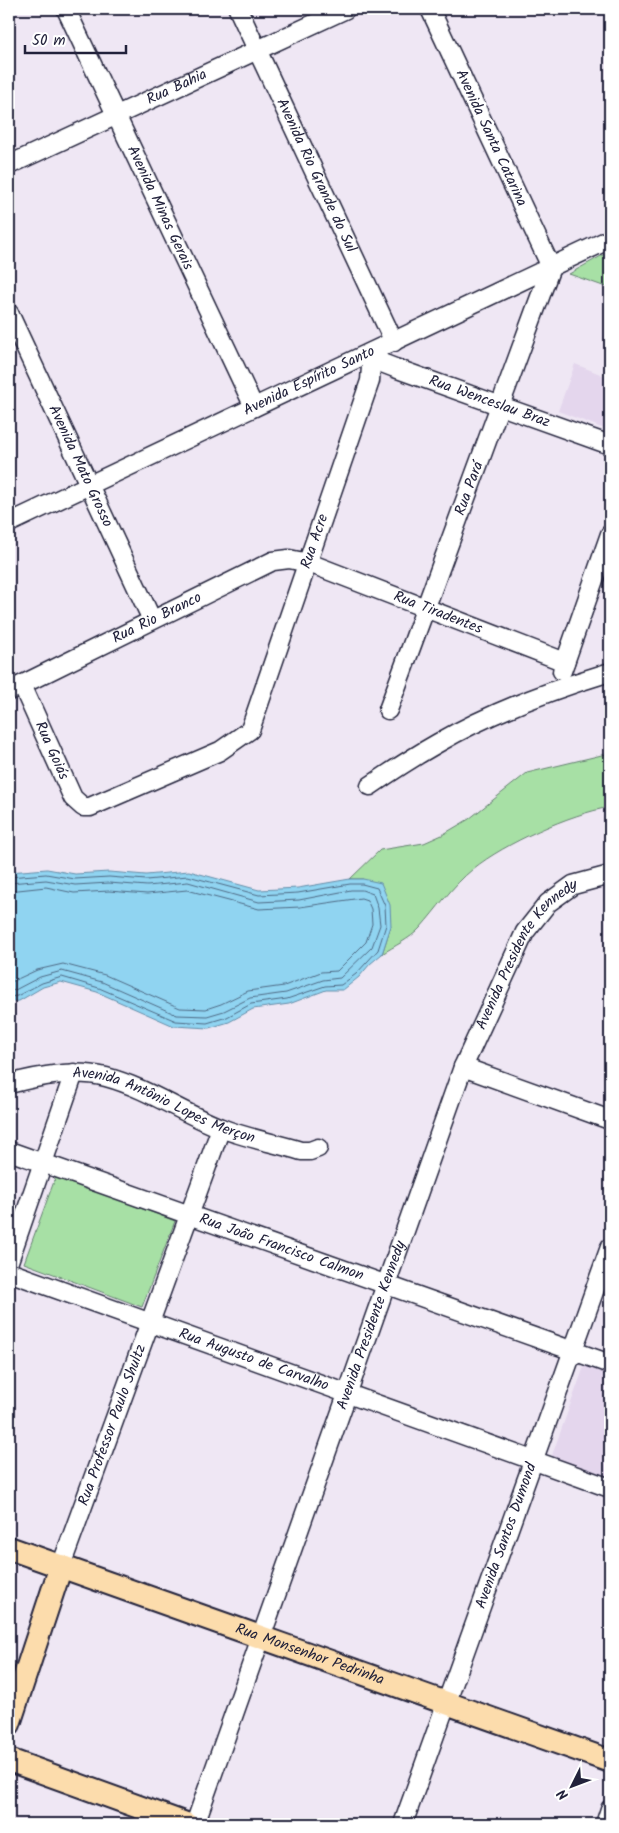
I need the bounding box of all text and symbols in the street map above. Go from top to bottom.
scale bar [25,22,126,54]
text: 50 m [32,29,66,53]
street label: Rua Bahia [143,63,211,112]
street label: Avenida Santa Catarina [449,66,533,210]
street label: Avenida Rio Grande do Sul [270,94,363,257]
street label: Avenida Minas Gerais [120,142,200,275]
street label: Avenida Espírito Santo [239,340,379,423]
street label: Rua Wenceslau Braz [425,369,554,435]
street label: Avenida Mato Grosso [42,401,119,531]
street label: Rua Pará [449,456,491,519]
street label: Rua Acre [294,511,335,572]
street label: Rua Tiradentes [390,585,487,641]
street label: Rua Rio Branco [108,586,206,650]
street label: Rua Goiás [28,717,76,784]
street label: Avenida Presidente Kennedy [470,872,581,1034]
street label: Avenida Antônio Lopes Merçon [72,1061,258,1150]
street label: Rua João Francisco Calmon [196,1207,367,1288]
street label: Avenida Presidente Kennedy [331,1237,413,1413]
street label: Rua Augusto de Carvalho [175,1322,332,1398]
street label: Rua Professor Paulo Shultz [72,1341,153,1509]
street label: Avenida Santos Dumond [469,1459,544,1612]
street label: Rua Monsenhor Pedrinha [232,1617,388,1692]
north arrow [546,1760,596,1810]
text: N [552,1783,574,1805]

